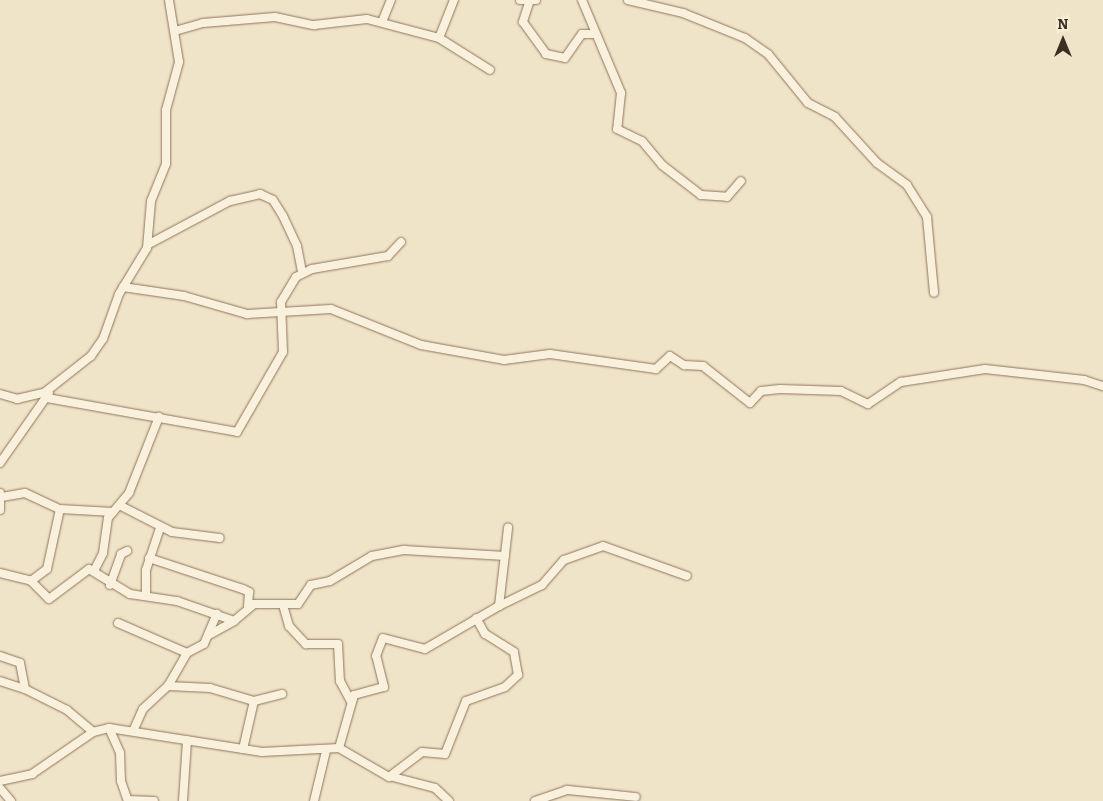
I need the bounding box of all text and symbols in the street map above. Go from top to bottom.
north arrow [1038,15,1088,65]
text: N [1058,16,1068,33]

